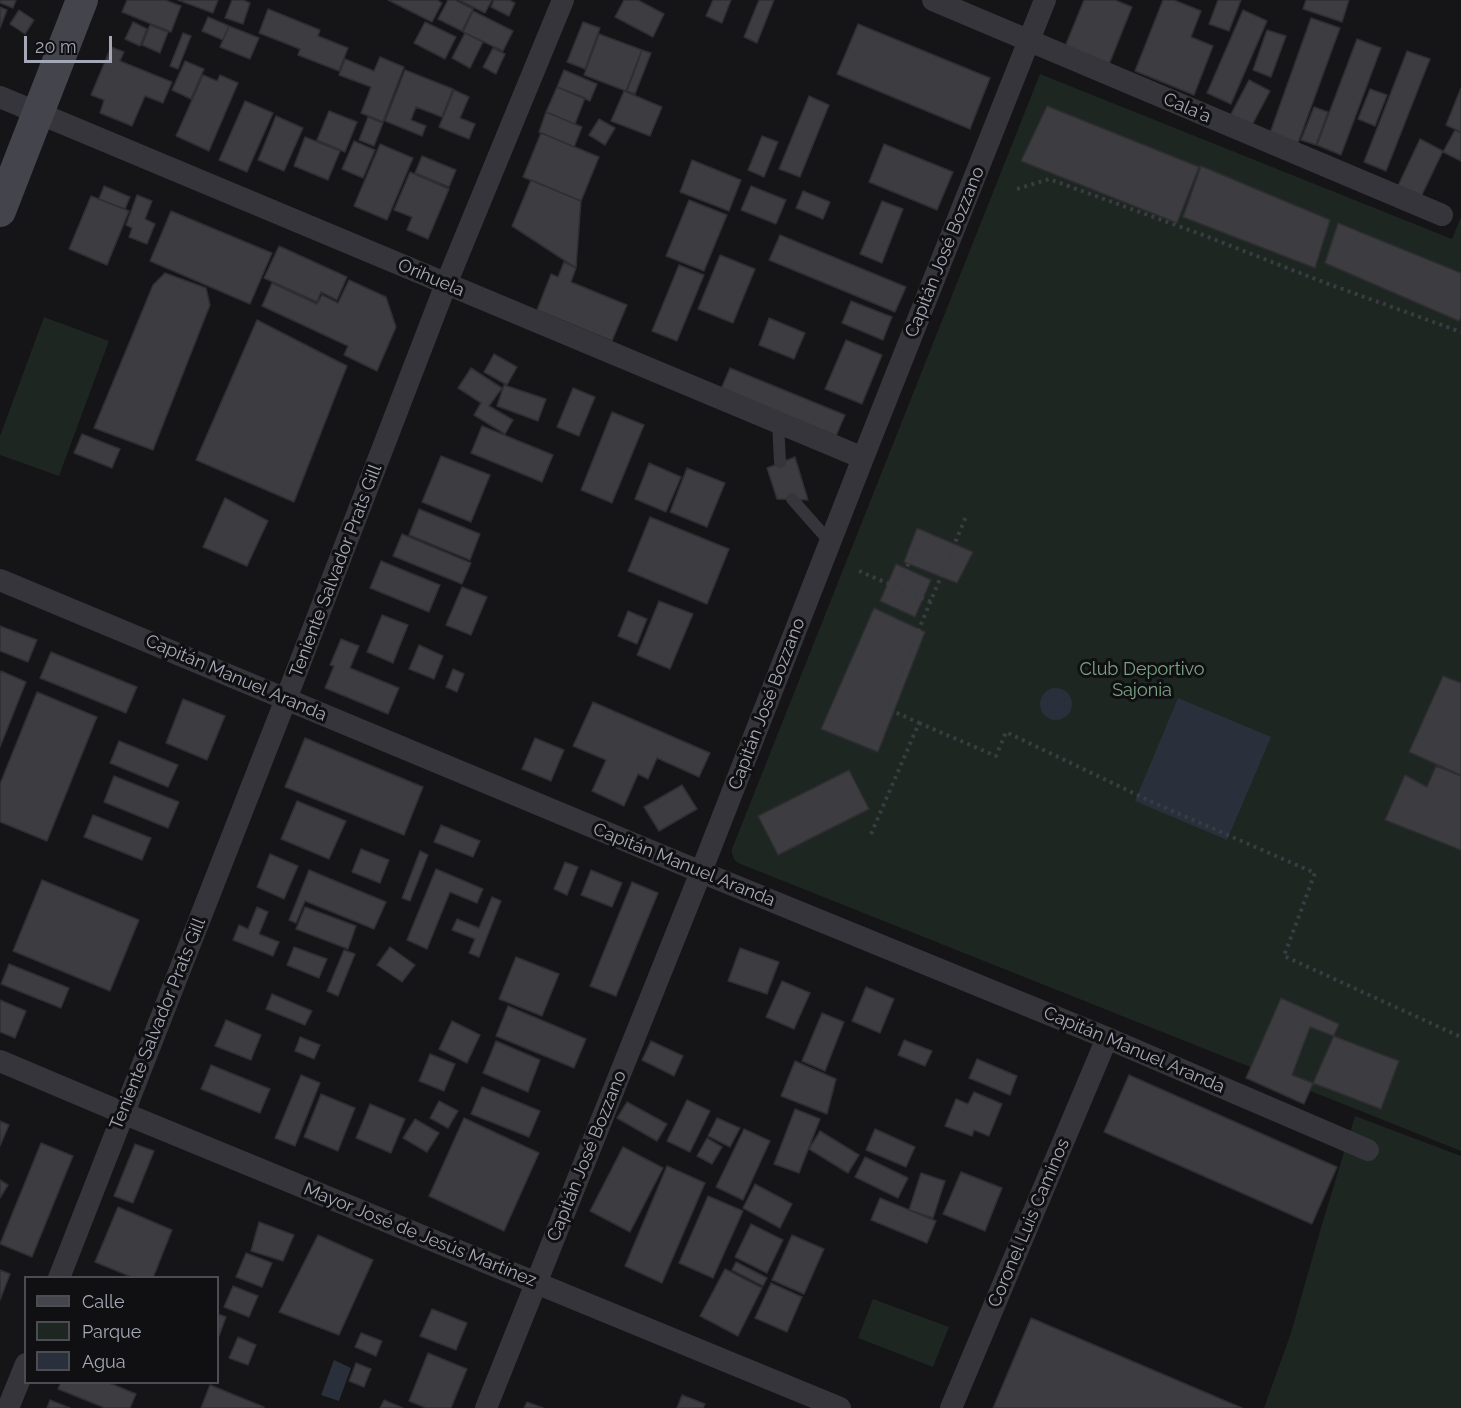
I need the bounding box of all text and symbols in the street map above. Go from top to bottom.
scale bar [27,24,116,62]
text: 20 m [35,36,77,57]
street label: Cala'a [1160,88,1214,128]
street label: Capitán José Bozzano [901,163,989,341]
street label: Orihuela [394,254,468,302]
street label: Teniente Salvador Prats Gill [285,461,387,681]
street label: Capitán José Bozzano [724,615,810,793]
street label: Capitán Manuel Aranda [142,630,330,726]
park label: Club Deportivo Sajonia [1079,659,1205,702]
street label: Capitán Manuel Aranda [590,819,778,911]
street label: Teniente Salvador Prats Gill [106,915,210,1133]
street label: Capitán Manuel Aranda [1040,1002,1228,1098]
street label: Capitán José Bozzano [543,1067,631,1245]
street label: Coronel Luis Caminos [984,1135,1074,1311]
street label: Mayor José de Jesús Martínez [301,1178,539,1292]
legend [24,1276,219,1384]
text: Calle [82,1291,125,1312]
text: Parque [82,1321,141,1342]
text: Agua [82,1351,126,1372]

